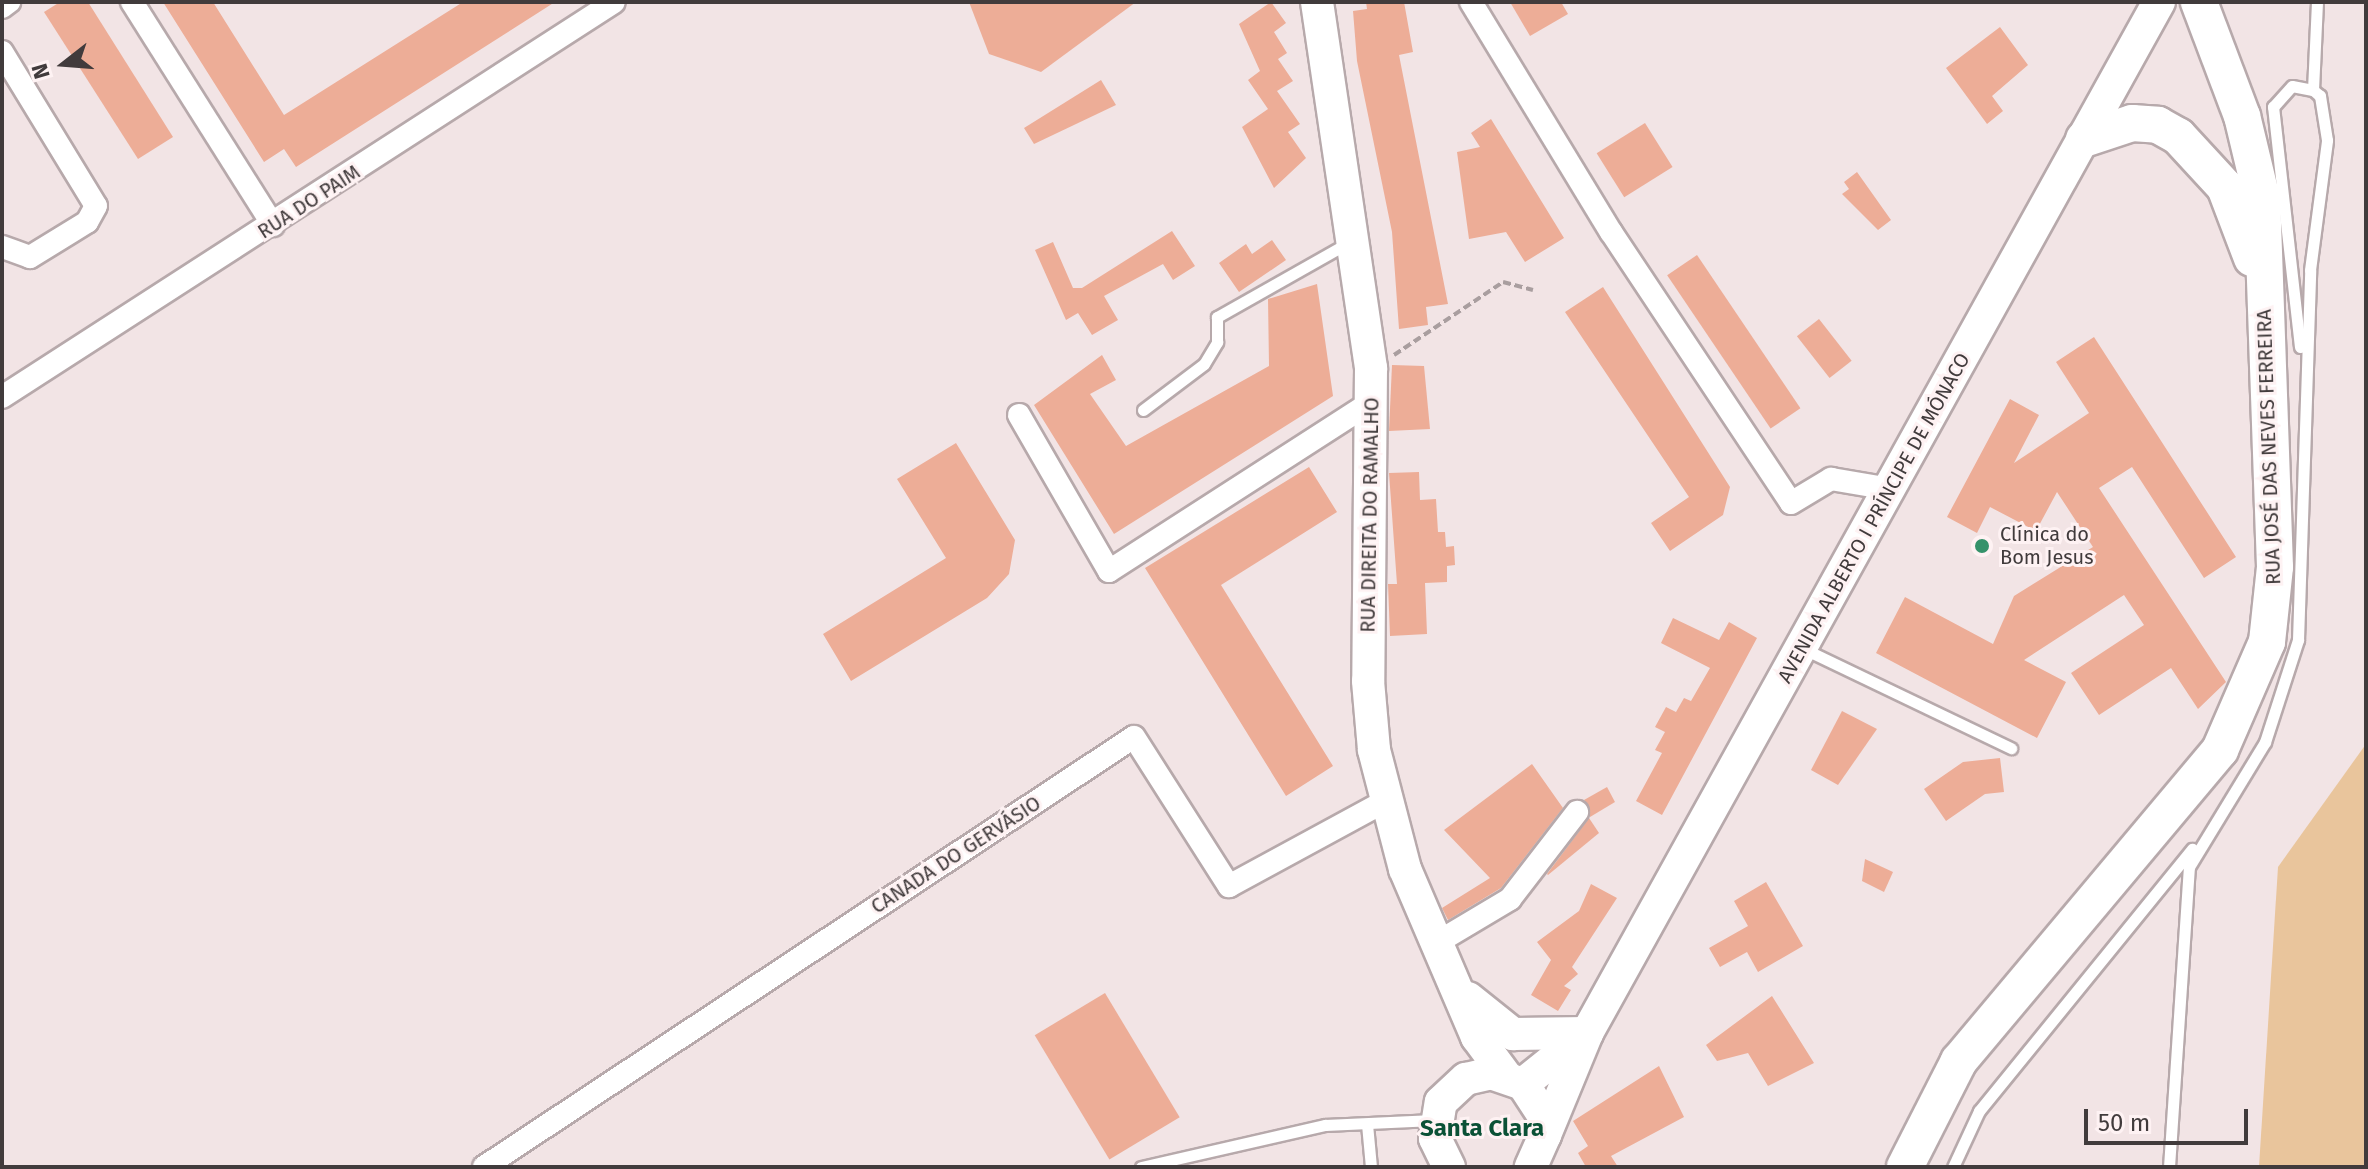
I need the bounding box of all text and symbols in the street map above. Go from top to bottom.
north arrow [24,24,104,104]
text: N [26,60,56,82]
street label: RUA DO PAIM [253,160,365,244]
street label: RUA JOSÉ DAS NEVES FERREIRA [2252,309,2286,585]
street label: AVENIDA ALBERTO I PRÍNCIPE DE MÓNACO [1773,349,1975,687]
street label: RUA DIREITA DO RAMALHO [1356,397,1384,633]
place label: Clínica do Bom Jesus [2000,522,2094,569]
marker: Clínica do Bom Jesus [1971,535,1993,557]
street label: CANADA DO GERVÁSIO [867,791,1045,919]
scale bar [2088,1093,2252,1143]
text: 50 m [2098,1109,2150,1137]
district label: Santa Clara [1420,1115,1544,1143]

